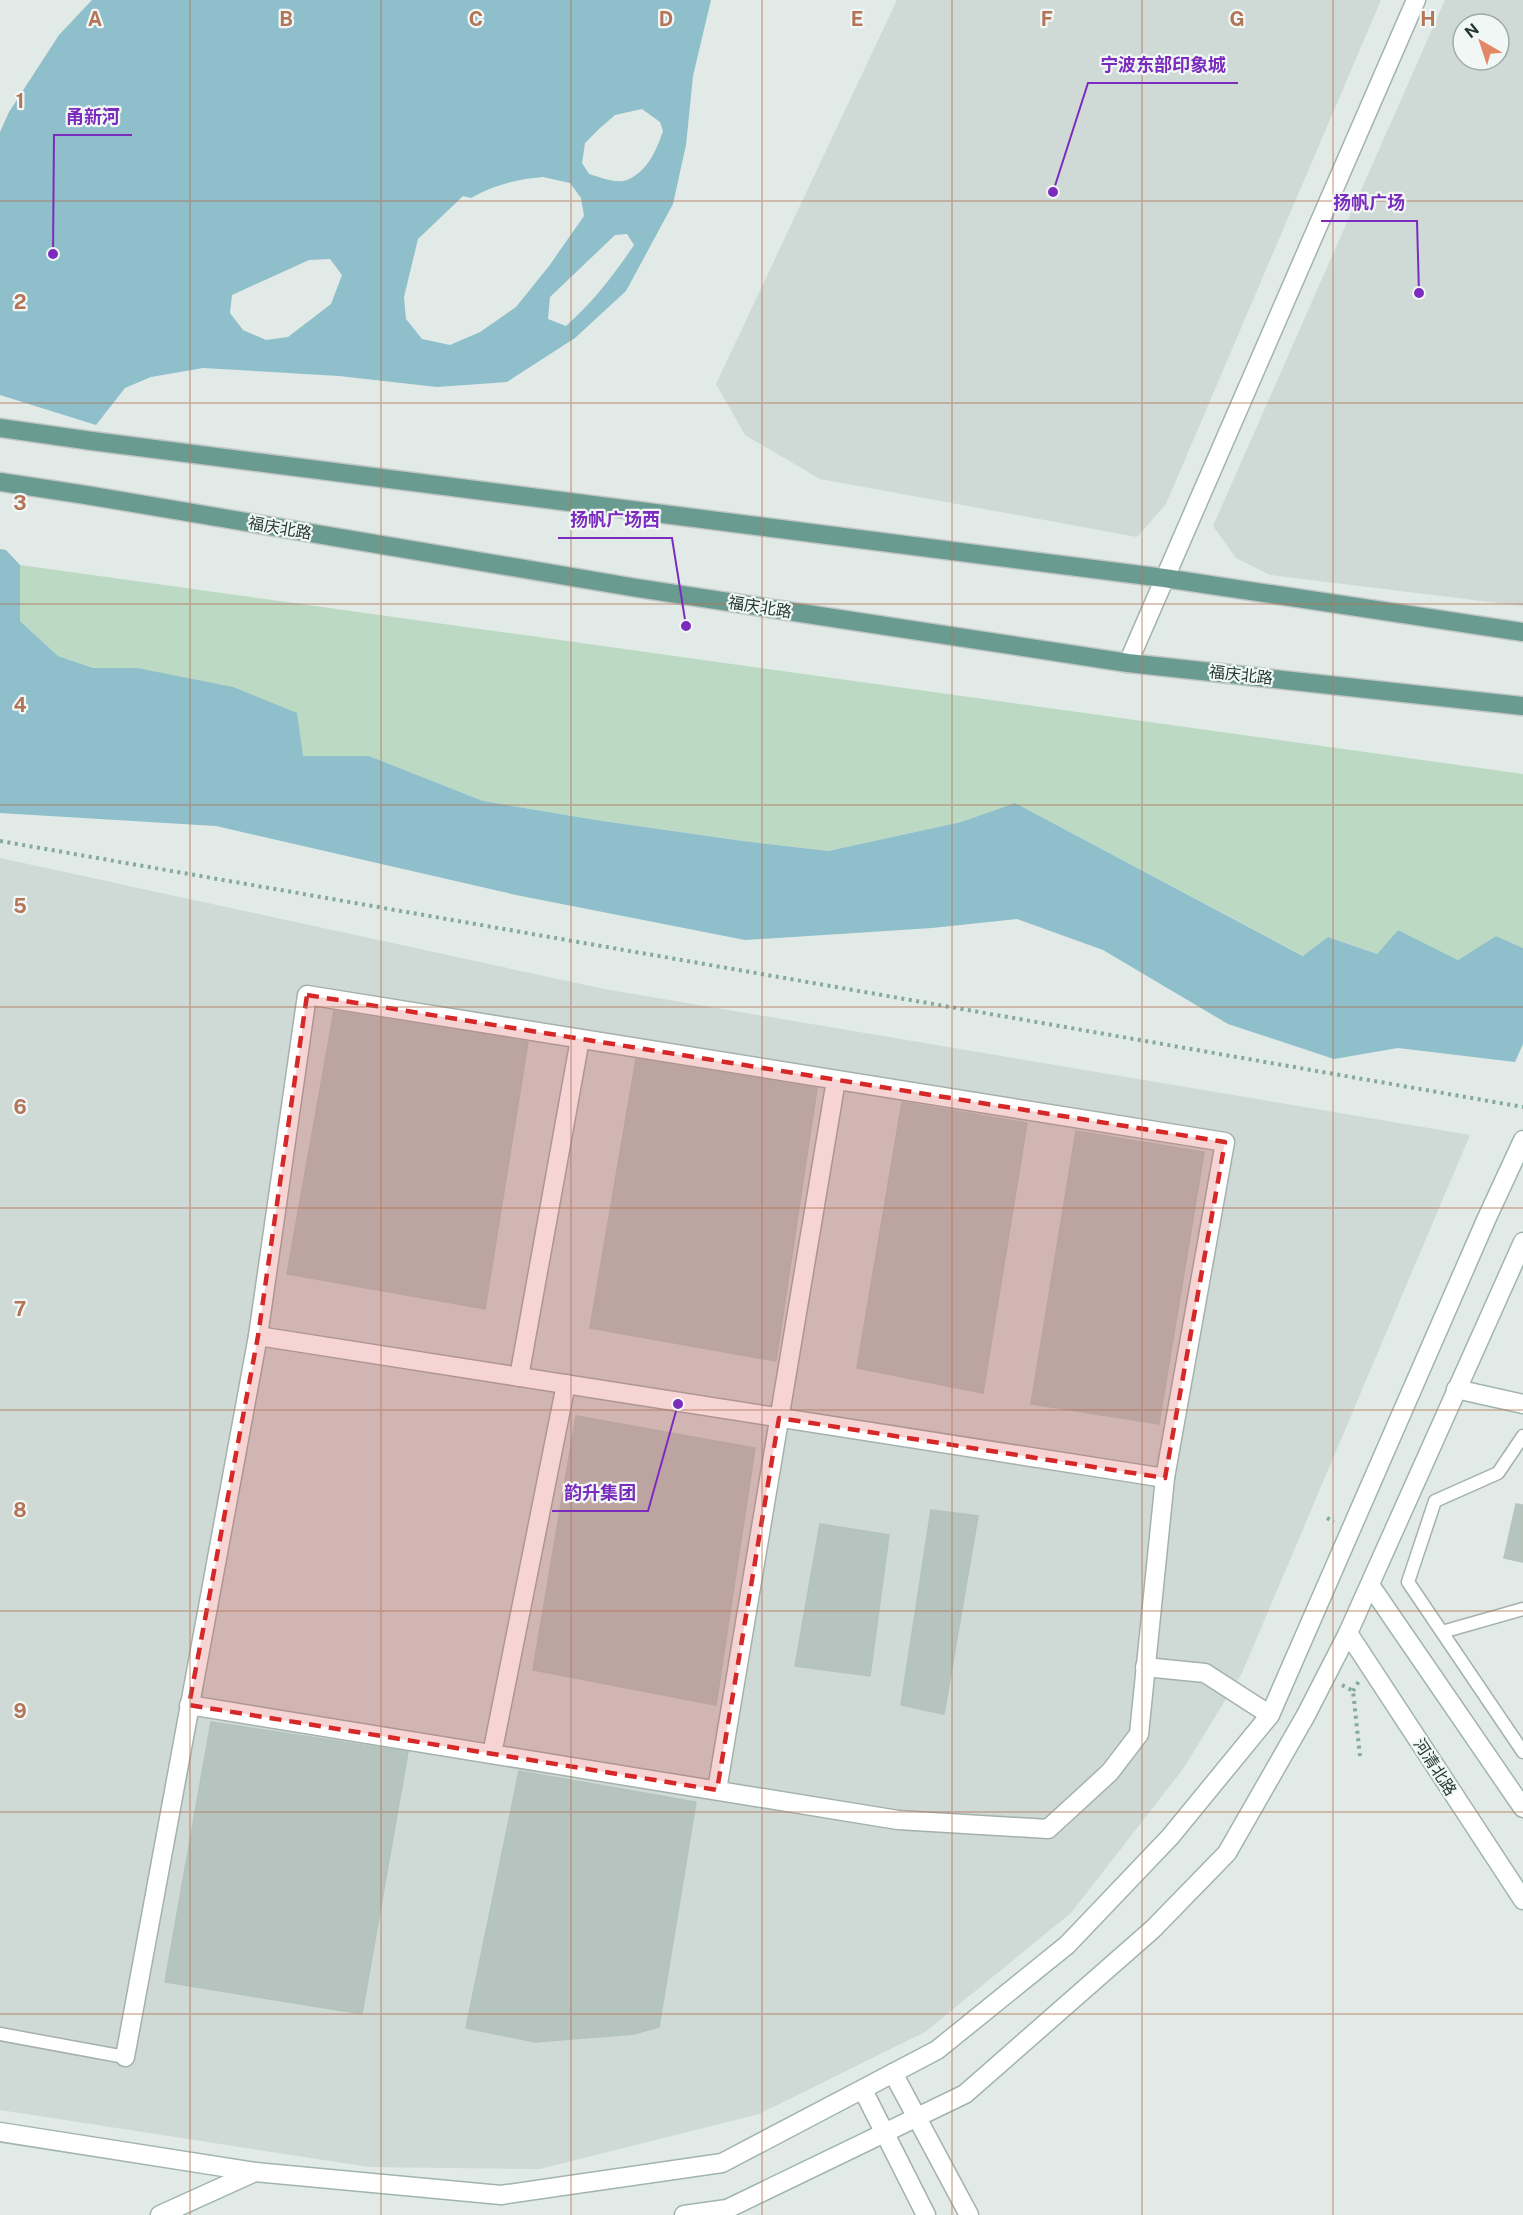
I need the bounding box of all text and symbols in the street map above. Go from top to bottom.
text: A [88,7,102,31]
text: B [279,7,293,31]
text: C [469,7,483,31]
text: D [659,7,673,31]
text: E [851,7,863,31]
text: F [1041,7,1053,31]
text: G [1229,7,1245,31]
text: H [1420,7,1436,31]
north arrow [1451,12,1511,72]
text: N [1461,19,1483,42]
callout: 宁波东部印象城 [1088,47,1238,83]
text: 宁波东部印象城 [1100,54,1226,75]
text: 1 [16,89,24,113]
callout: 甬新河 [54,99,132,135]
text: 甬新河 [66,106,120,127]
callout: 扬帆广场 [1321,185,1417,221]
text: 扬帆广场 [1333,192,1405,213]
text: 2 [14,290,26,314]
text: 3 [13,491,27,515]
callout: 扬帆广场西 [558,502,672,538]
text: 扬帆广场西 [570,509,660,530]
street label: 福庆北路 [247,513,313,543]
street label: 福庆北路 [727,593,793,621]
street label: 福庆北路 [1208,662,1274,688]
text: 4 [13,693,27,717]
text: 5 [13,894,27,918]
text: 6 [13,1095,27,1119]
text: 7 [14,1297,26,1321]
callout: 韵升集团 [552,1475,648,1511]
text: 韵升集团 [564,1482,636,1503]
text: 8 [13,1498,27,1522]
text: 9 [13,1699,27,1723]
street label: 河清北路 [1410,1735,1460,1799]

